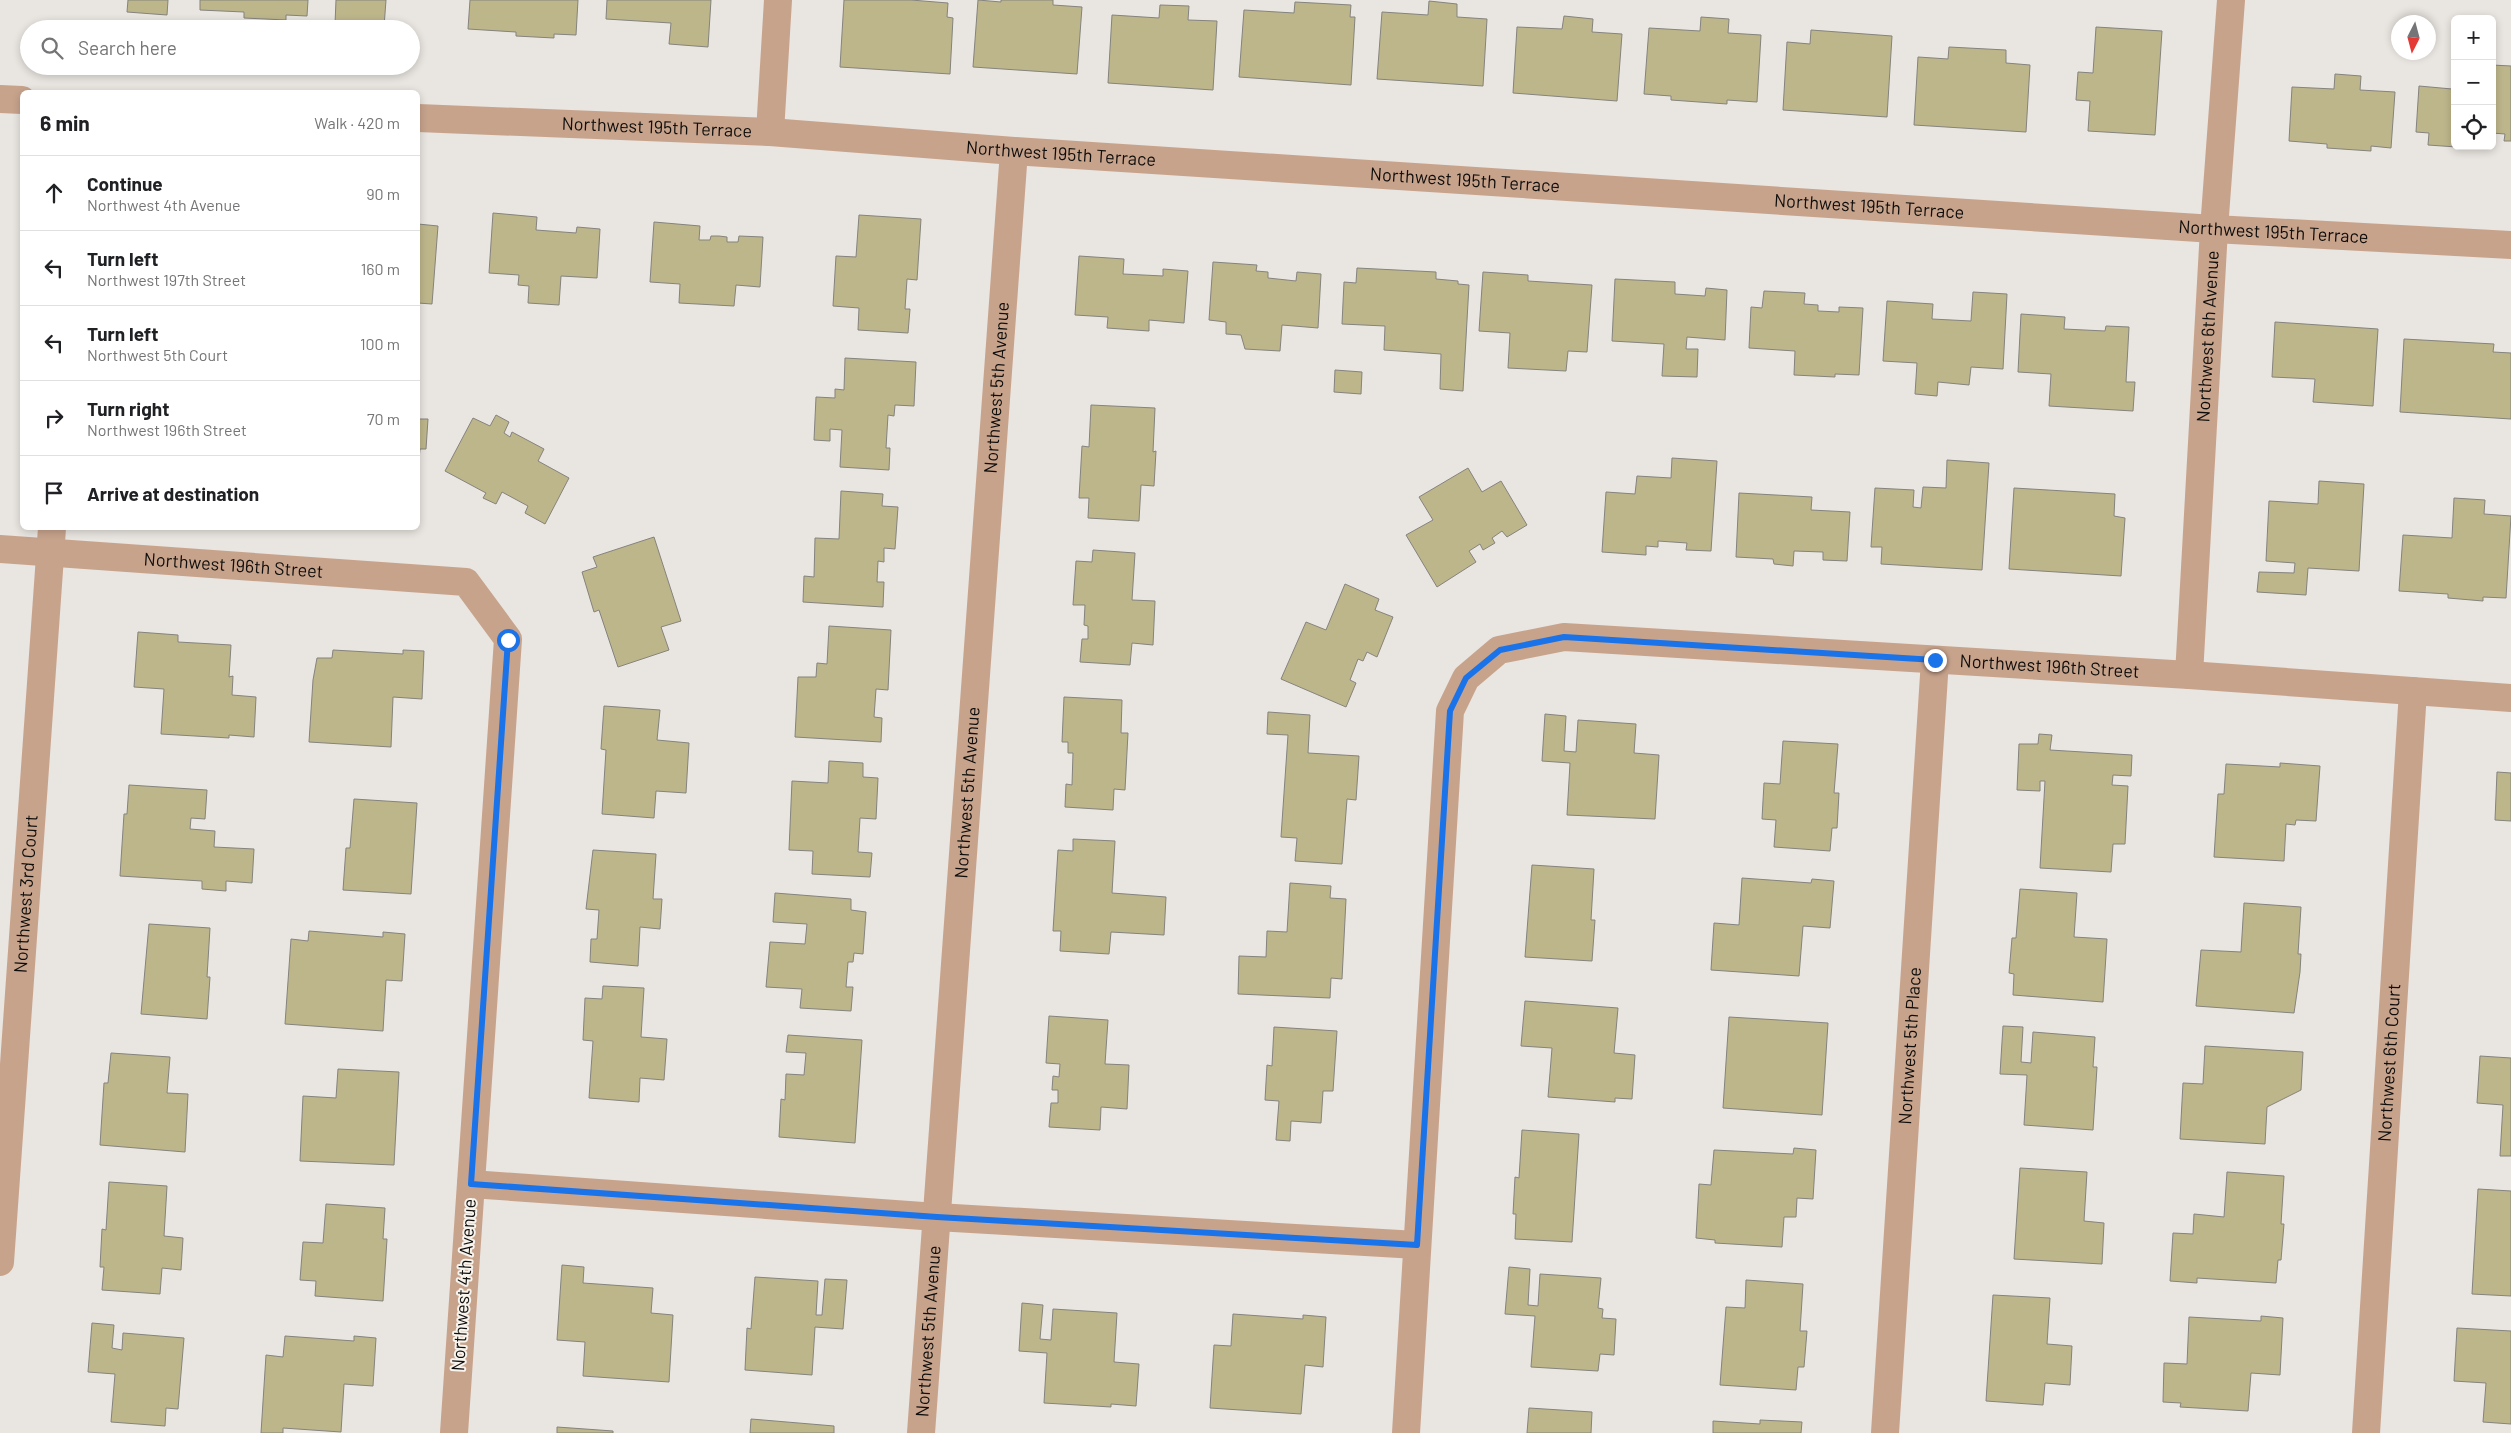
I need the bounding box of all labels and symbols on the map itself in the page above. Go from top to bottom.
north arrow [2391,15,2436,60]
street label: Northwest 195th Terrace [561,112,752,141]
street label: Northwest 195th Terrace [965,135,1157,170]
street label: Northwest 195th Terrace [1369,162,1561,196]
street label: Northwest 195th Terrace [1773,188,1965,223]
street label: Northwest 195th Terrace [2178,215,2369,247]
street label: Northwest 6th Avenue [2191,250,2223,423]
street label: Northwest 5th Avenue [979,301,1013,474]
street label: Northwest 196th Street [143,547,324,582]
route start [497,629,520,652]
route end [1924,649,1947,672]
street label: Northwest 196th Street [1959,649,2140,682]
street label: Northwest 5th Avenue [949,706,984,879]
street label: Northwest 3rd Court [8,814,42,974]
street label: Northwest 5th Place [1893,966,1925,1125]
street label: Northwest 6th Court [2372,983,2404,1143]
street label: Northwest 4th Avenue [446,1198,480,1372]
street label: Northwest 5th Avenue [910,1244,945,1418]

